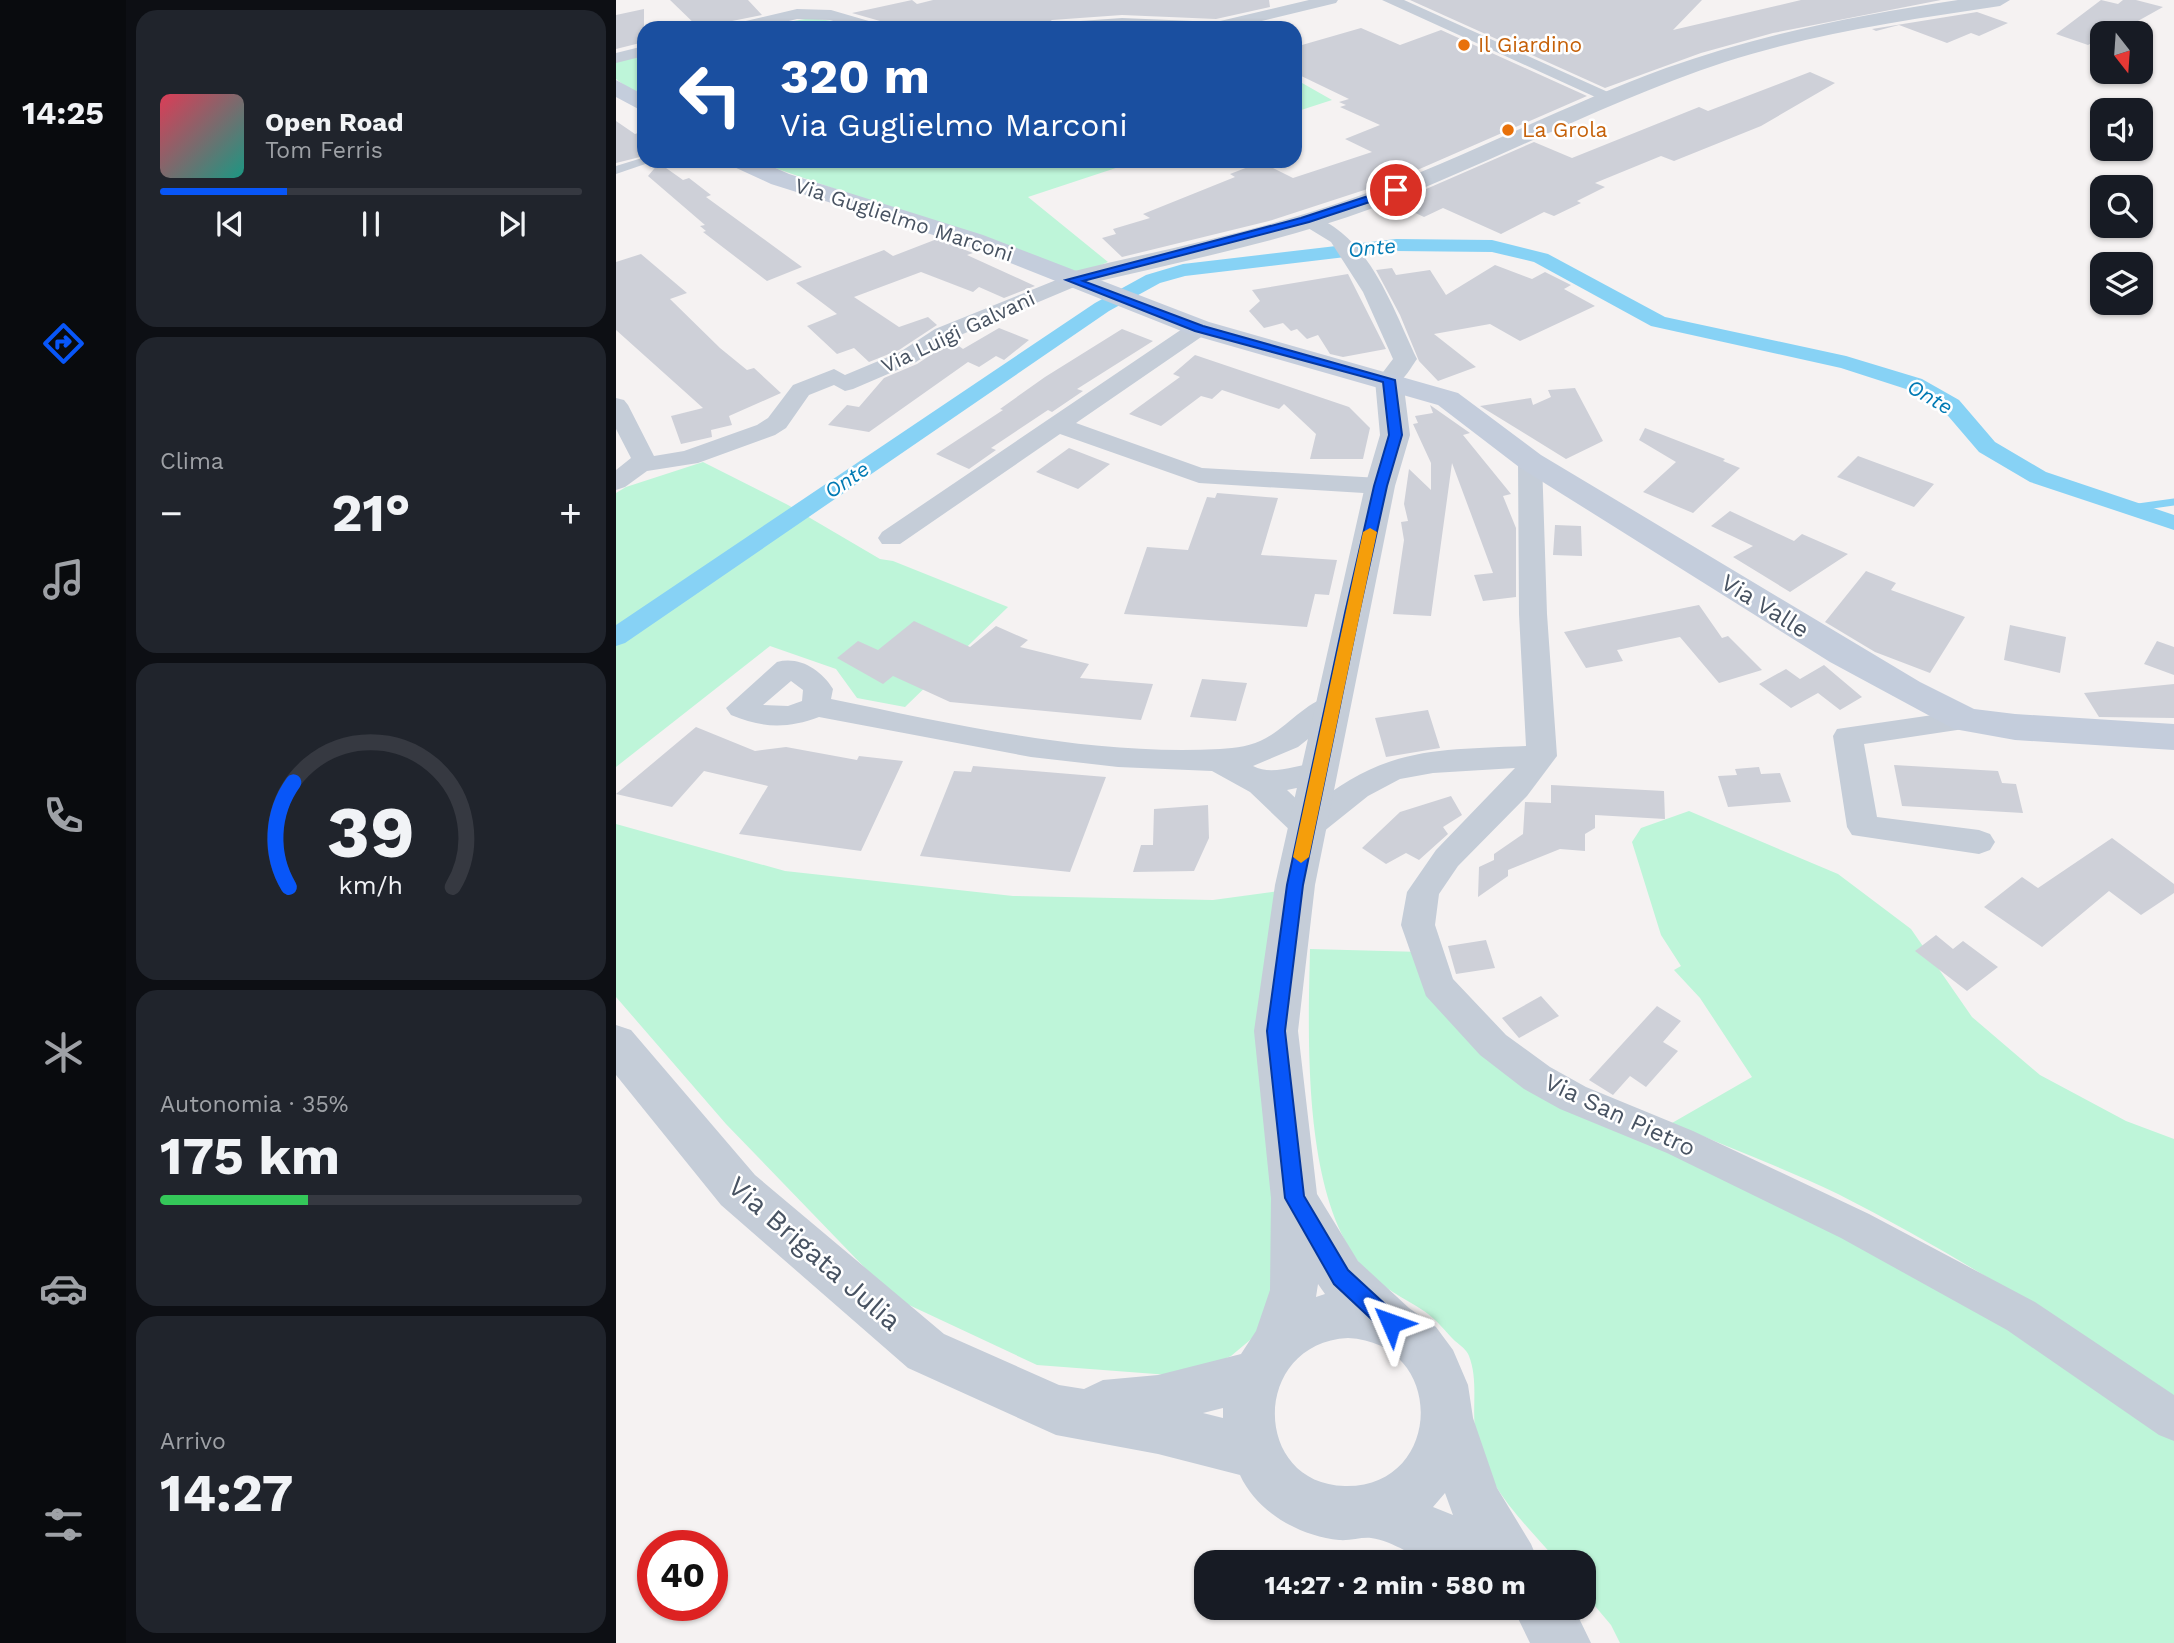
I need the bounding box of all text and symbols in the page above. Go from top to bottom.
north arrow [2090,21,2152,84]
map controls [2090,21,2153,315]
place label: Il Giardino [1478,32,1582,57]
marker: Il Giardino [1456,37,1472,53]
text: 320 m [780,47,930,105]
icon: left [665,49,756,140]
text: 14:25 [22,94,104,132]
button: sound [2090,98,2153,161]
text: Via Guglielmo Marconi [780,106,1128,144]
text: Open Road [265,107,403,137]
place label: La Grola [1522,117,1608,142]
marker: La Grola [1500,122,1516,138]
text: Tom Ferris [265,137,383,164]
pin [1366,160,1426,220]
icon: arrive [1377,171,1415,209]
street label: Via Guglielmo Marconi [792,172,1017,267]
button: search [2090,175,2153,238]
icon: previous [211,205,249,243]
icon: pause [352,205,390,243]
icon: next [493,205,531,243]
water label: Onte [1347,233,1397,262]
button: layers [2090,252,2153,315]
street label: Via Luigi Galvani [877,285,1039,378]
icon: directions [39,319,88,368]
water label: Onte [1903,374,1957,419]
text: Clima [160,448,224,475]
water label: Onte [820,456,874,503]
text: 21° [331,483,411,544]
text: − [160,491,183,535]
text: + [559,491,582,535]
icon: music [39,555,88,604]
street label: Via Valle [1716,568,1814,644]
text: 39 [327,790,415,876]
icon: phone [39,791,88,840]
text: km/h [339,871,403,900]
icon: climate [39,1028,88,1077]
street label: Via San Pietro [1540,1068,1700,1162]
text: Autonomia · 35% [160,1091,349,1118]
text: 175 km [160,1126,340,1187]
street label: Via Brigata Julia [721,1169,908,1338]
icon: car [39,1264,88,1313]
position arrow [1354,1286,1428,1360]
text: Arrivo [160,1428,226,1455]
text: 14:27 [160,1463,293,1524]
icon: filters [39,1500,88,1549]
speed limit sign: 40 [637,1530,728,1621]
text: 14:27 · 2 min · 580 m [1264,1570,1526,1600]

